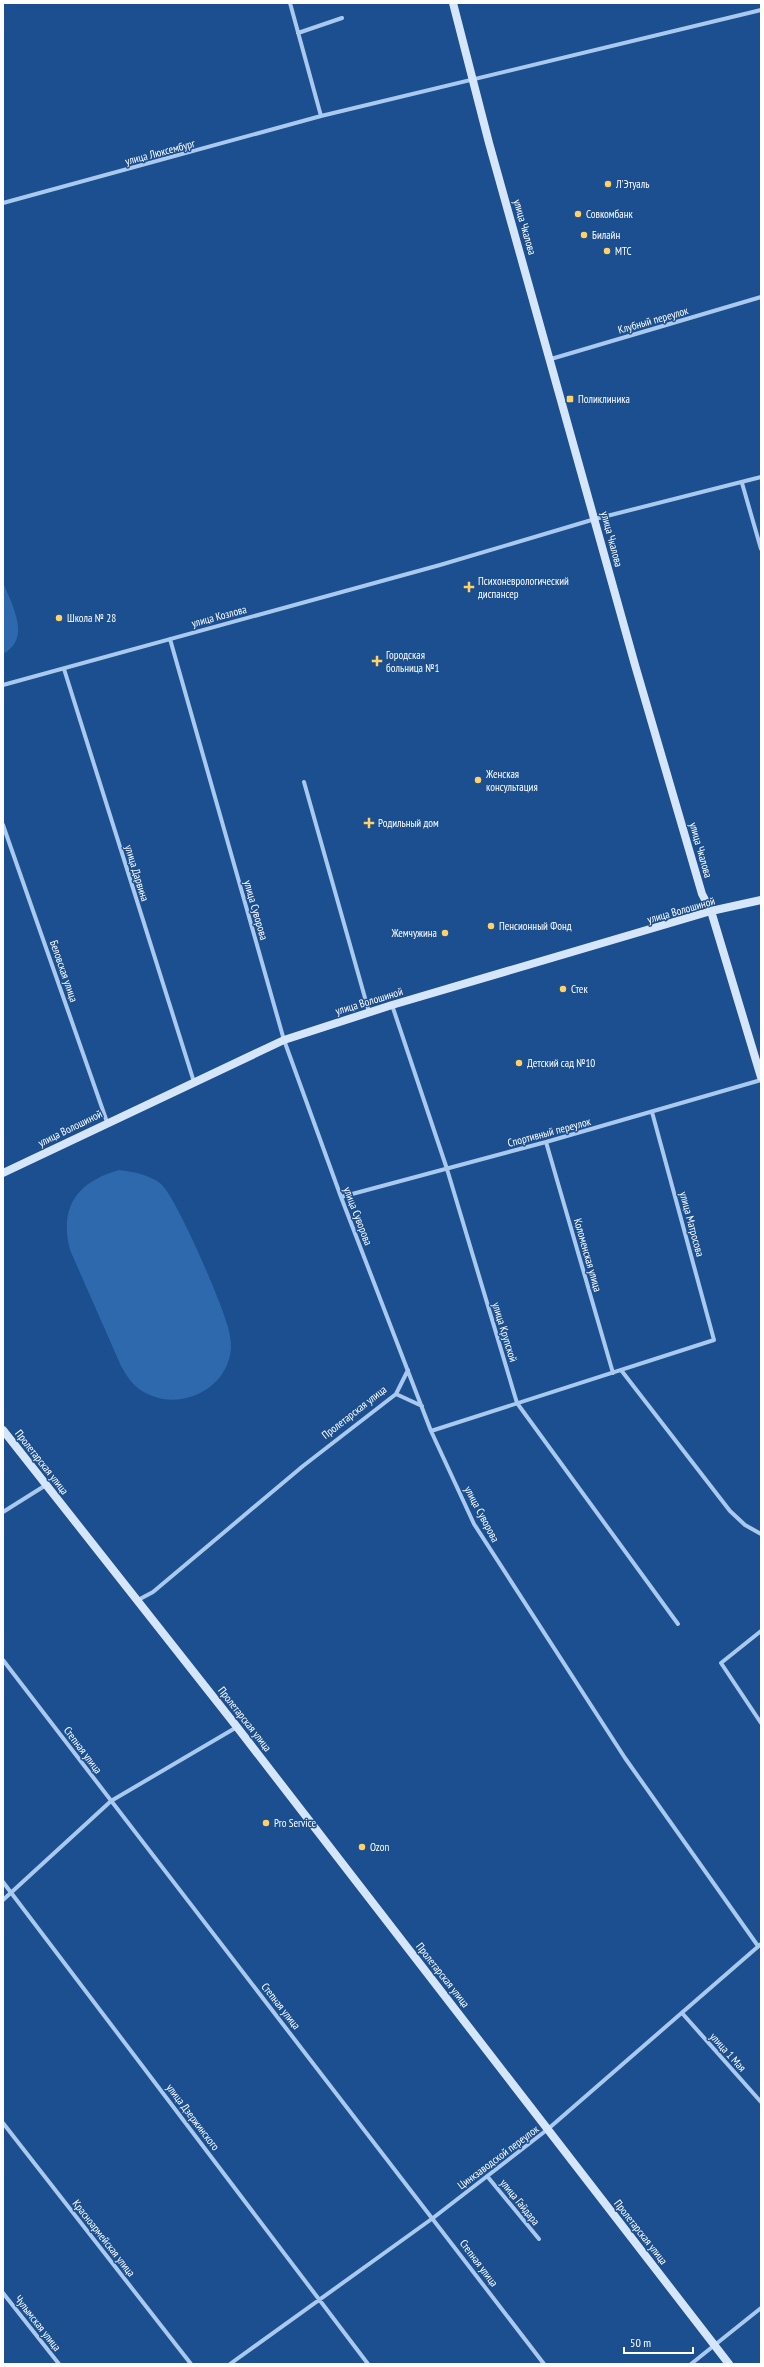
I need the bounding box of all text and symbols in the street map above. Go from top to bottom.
street label: улица Люксембург [124,136,197,168]
place label: Л'Этуаль [615,177,649,191]
marker: Л'Этуаль [603,179,613,189]
street label: улица Чкалова [510,198,540,256]
place label: Совкомбанк [586,207,634,221]
marker: Совкомбанк [573,209,583,219]
place label: Билайн [592,228,620,242]
marker: Билайн [579,230,589,240]
place label: МТС [615,244,632,258]
marker: МТС [602,246,612,256]
street label: Клубный переулок [616,303,690,337]
place label: Поликлиника [578,392,630,406]
marker: Поликлиника [565,394,575,404]
street label: улица Чкалова [598,510,626,568]
place label: Психоневрологический диспансер [478,574,569,601]
marker: Психоневрологический диспансер [463,581,475,593]
street label: улица Козлова [190,602,248,630]
place label: Школа № 28 [67,611,116,625]
marker: Школа № 28 [54,613,64,623]
place label: Городская больница №1 [386,648,439,675]
marker: Городская больница №1 [371,655,383,667]
place label: Женская консультация [485,767,538,794]
marker: Женская консультация [473,775,483,785]
place label: Родильный дом [378,816,439,830]
marker: Родильный дом [363,817,375,829]
street label: улица Чкалова [686,821,716,879]
street label: улица Дарвина [122,843,152,903]
street label: улица Суворова [241,878,271,942]
street label: улица Волошиной [646,894,717,926]
place label: Пенсионный Фонд [499,919,572,933]
marker: Пенсионный Фонд [486,921,496,931]
place label: Жемчужина [390,926,437,940]
marker: Жемчужина [440,928,450,938]
street label: Беловская улица [47,938,81,1004]
place label: Стек [571,982,588,996]
street label: улица Волошиной [334,984,405,1018]
marker: Стек [558,984,568,994]
place label: Детский сад №10 [527,1056,595,1070]
marker: Детский сад №10 [514,1058,524,1068]
street label: улица Волошиной [36,1106,105,1150]
street label: Спортивный переулок [506,1114,593,1150]
street label: улица Суворова [340,1185,376,1247]
street label: улица Матросова [677,1190,707,1258]
street label: Коломенская улица [571,1217,605,1293]
street label: улица Крупской [489,1301,521,1364]
street label: Пролетарская улица [319,1382,389,1442]
street label: Пролетарская улица [12,1427,72,1497]
street label: улица Суворова [461,1484,503,1544]
street label: Пролетарская улица [215,1684,275,1754]
street label: Степная улица [61,1724,105,1776]
place label: Pro Service [274,1816,316,1830]
marker: Pro Service [261,1818,271,1828]
place label: Ozon [370,1840,389,1854]
marker: Ozon [357,1842,367,1852]
street label: Пролетарская улица [413,1940,473,2010]
street label: Степная улица [258,1980,304,2032]
street label: улица 1 Мая [707,2030,749,2074]
street label: улица Дзержинского [163,2081,223,2153]
street label: Цинкзаводской переулок [455,2121,542,2192]
street label: улица Гайдара [497,2176,543,2228]
street label: Красноармейская улица [70,2197,138,2279]
street label: Пролетарская улица [611,2197,671,2267]
street label: Степная улица [457,2237,501,2289]
street label: Чулымская улица [12,2292,64,2354]
scale bar [624,2329,693,2355]
text: 50 m [630,2335,651,2350]

